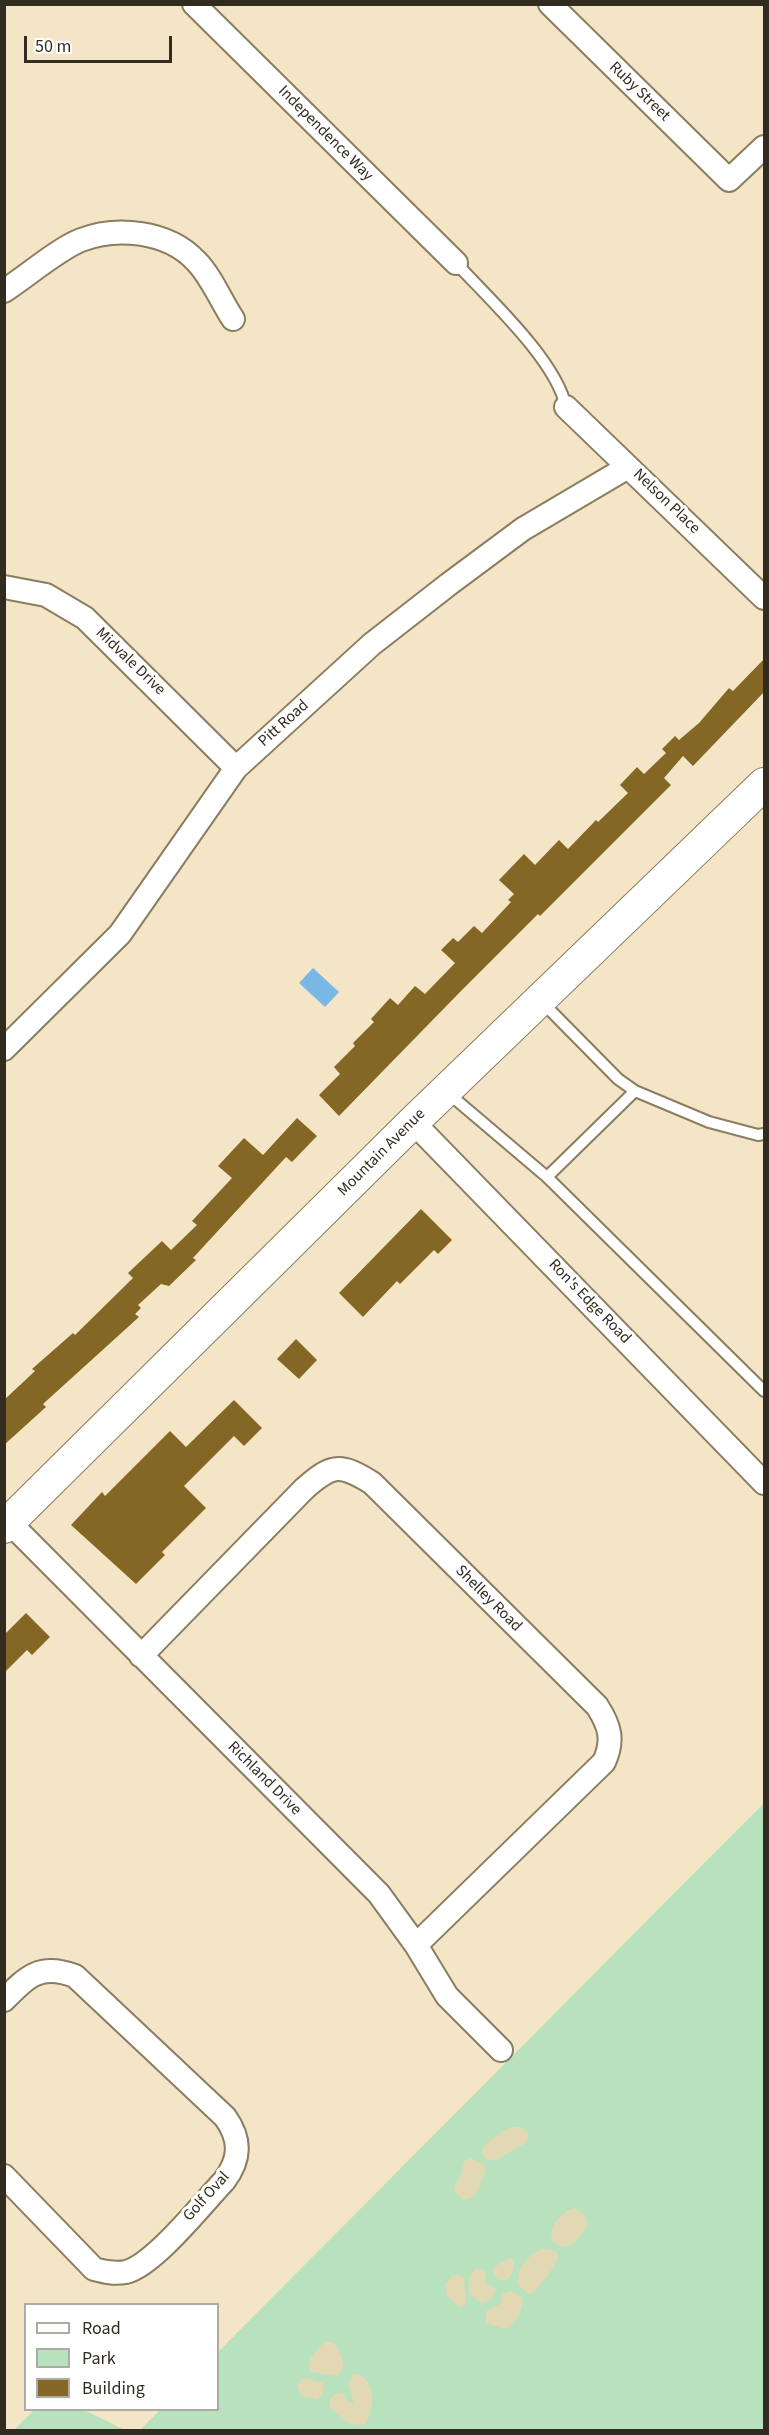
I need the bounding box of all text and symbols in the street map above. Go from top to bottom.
scale bar [27,24,176,62]
text: 50 m [35,34,71,59]
street label: Ruby Street [605,58,673,126]
street label: Independence Way [273,82,377,186]
street label: Nelson Place [628,465,704,539]
street label: Midvale Drive [91,624,169,700]
street label: Pitt Road [255,696,313,752]
street label: Mountain Avenue [334,1105,430,1201]
street label: Ron's Edge Road [544,1256,634,1348]
street label: Shelley Road [451,1562,525,1636]
street label: Richland Drive [223,1738,305,1820]
street label: Golf Oval [180,2168,234,2226]
legend [24,2303,219,2411]
text: Road [82,2316,121,2341]
text: Park [82,2346,116,2371]
text: Building [82,2376,145,2401]

